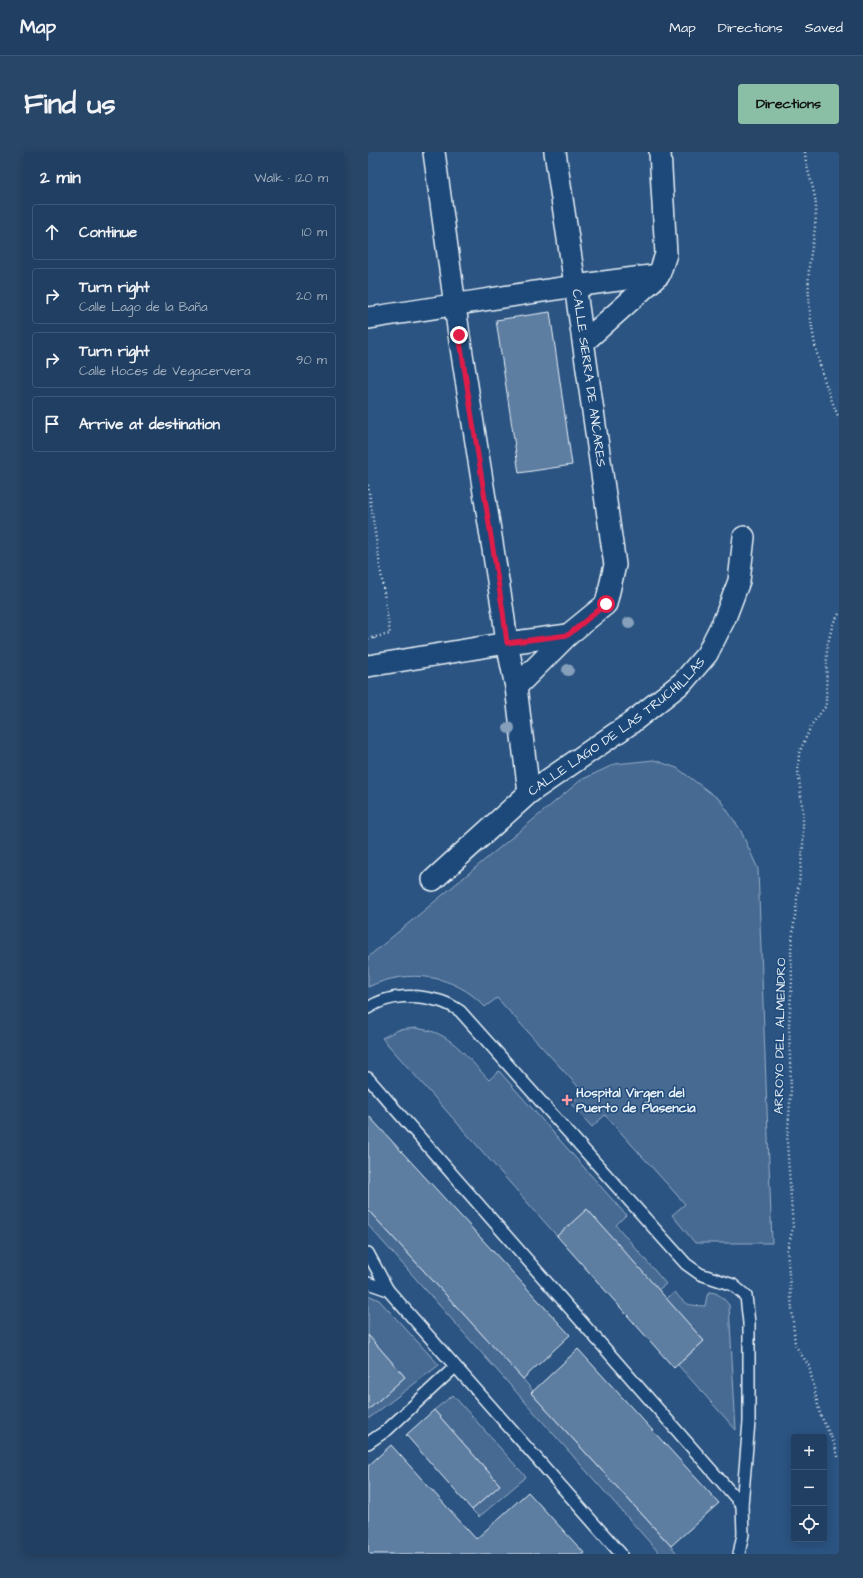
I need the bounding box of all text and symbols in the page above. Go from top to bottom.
text: Map [20,14,56,41]
text: Map [669,18,696,38]
text: Directions [718,18,783,38]
text: Saved [805,18,843,38]
button: Directions [738,84,839,124]
text: Find us [24,85,115,124]
text: 2 min [40,166,81,190]
text: Walk · 120 m [254,169,328,187]
icon: ahead [41,221,63,243]
text: Continue [79,222,137,243]
text: 10 m [302,223,327,241]
text: Turn right [79,277,150,298]
icon: right [41,285,63,307]
text: 20 m [296,287,327,305]
street label: CALLE SIERRA DE ANCARES [568,288,610,468]
text: Calle Lago de la Baña [79,298,208,316]
route end [450,326,468,344]
text: Turn right [79,341,150,362]
icon: right [41,349,63,371]
text: 90 m [296,351,327,369]
text: Calle Hoces de Vegacervera [79,362,251,380]
icon: arrive [41,413,63,435]
text: Arrive at destination [79,414,220,435]
route start [597,595,615,613]
street label: CALLE LAGO DE LAS TRUCHILLAS [524,653,710,800]
street label: ARROYO DEL ALMENDRO [770,957,790,1115]
place label: Hospital Virgen del Puerto de Plasencia [576,1084,696,1117]
marker: Hospital Virgen del Puerto de Plasencia [561,1094,573,1106]
map controls [791,1434,827,1542]
button: + [791,1434,827,1470]
button: − [791,1470,827,1506]
button: locate [791,1506,827,1542]

